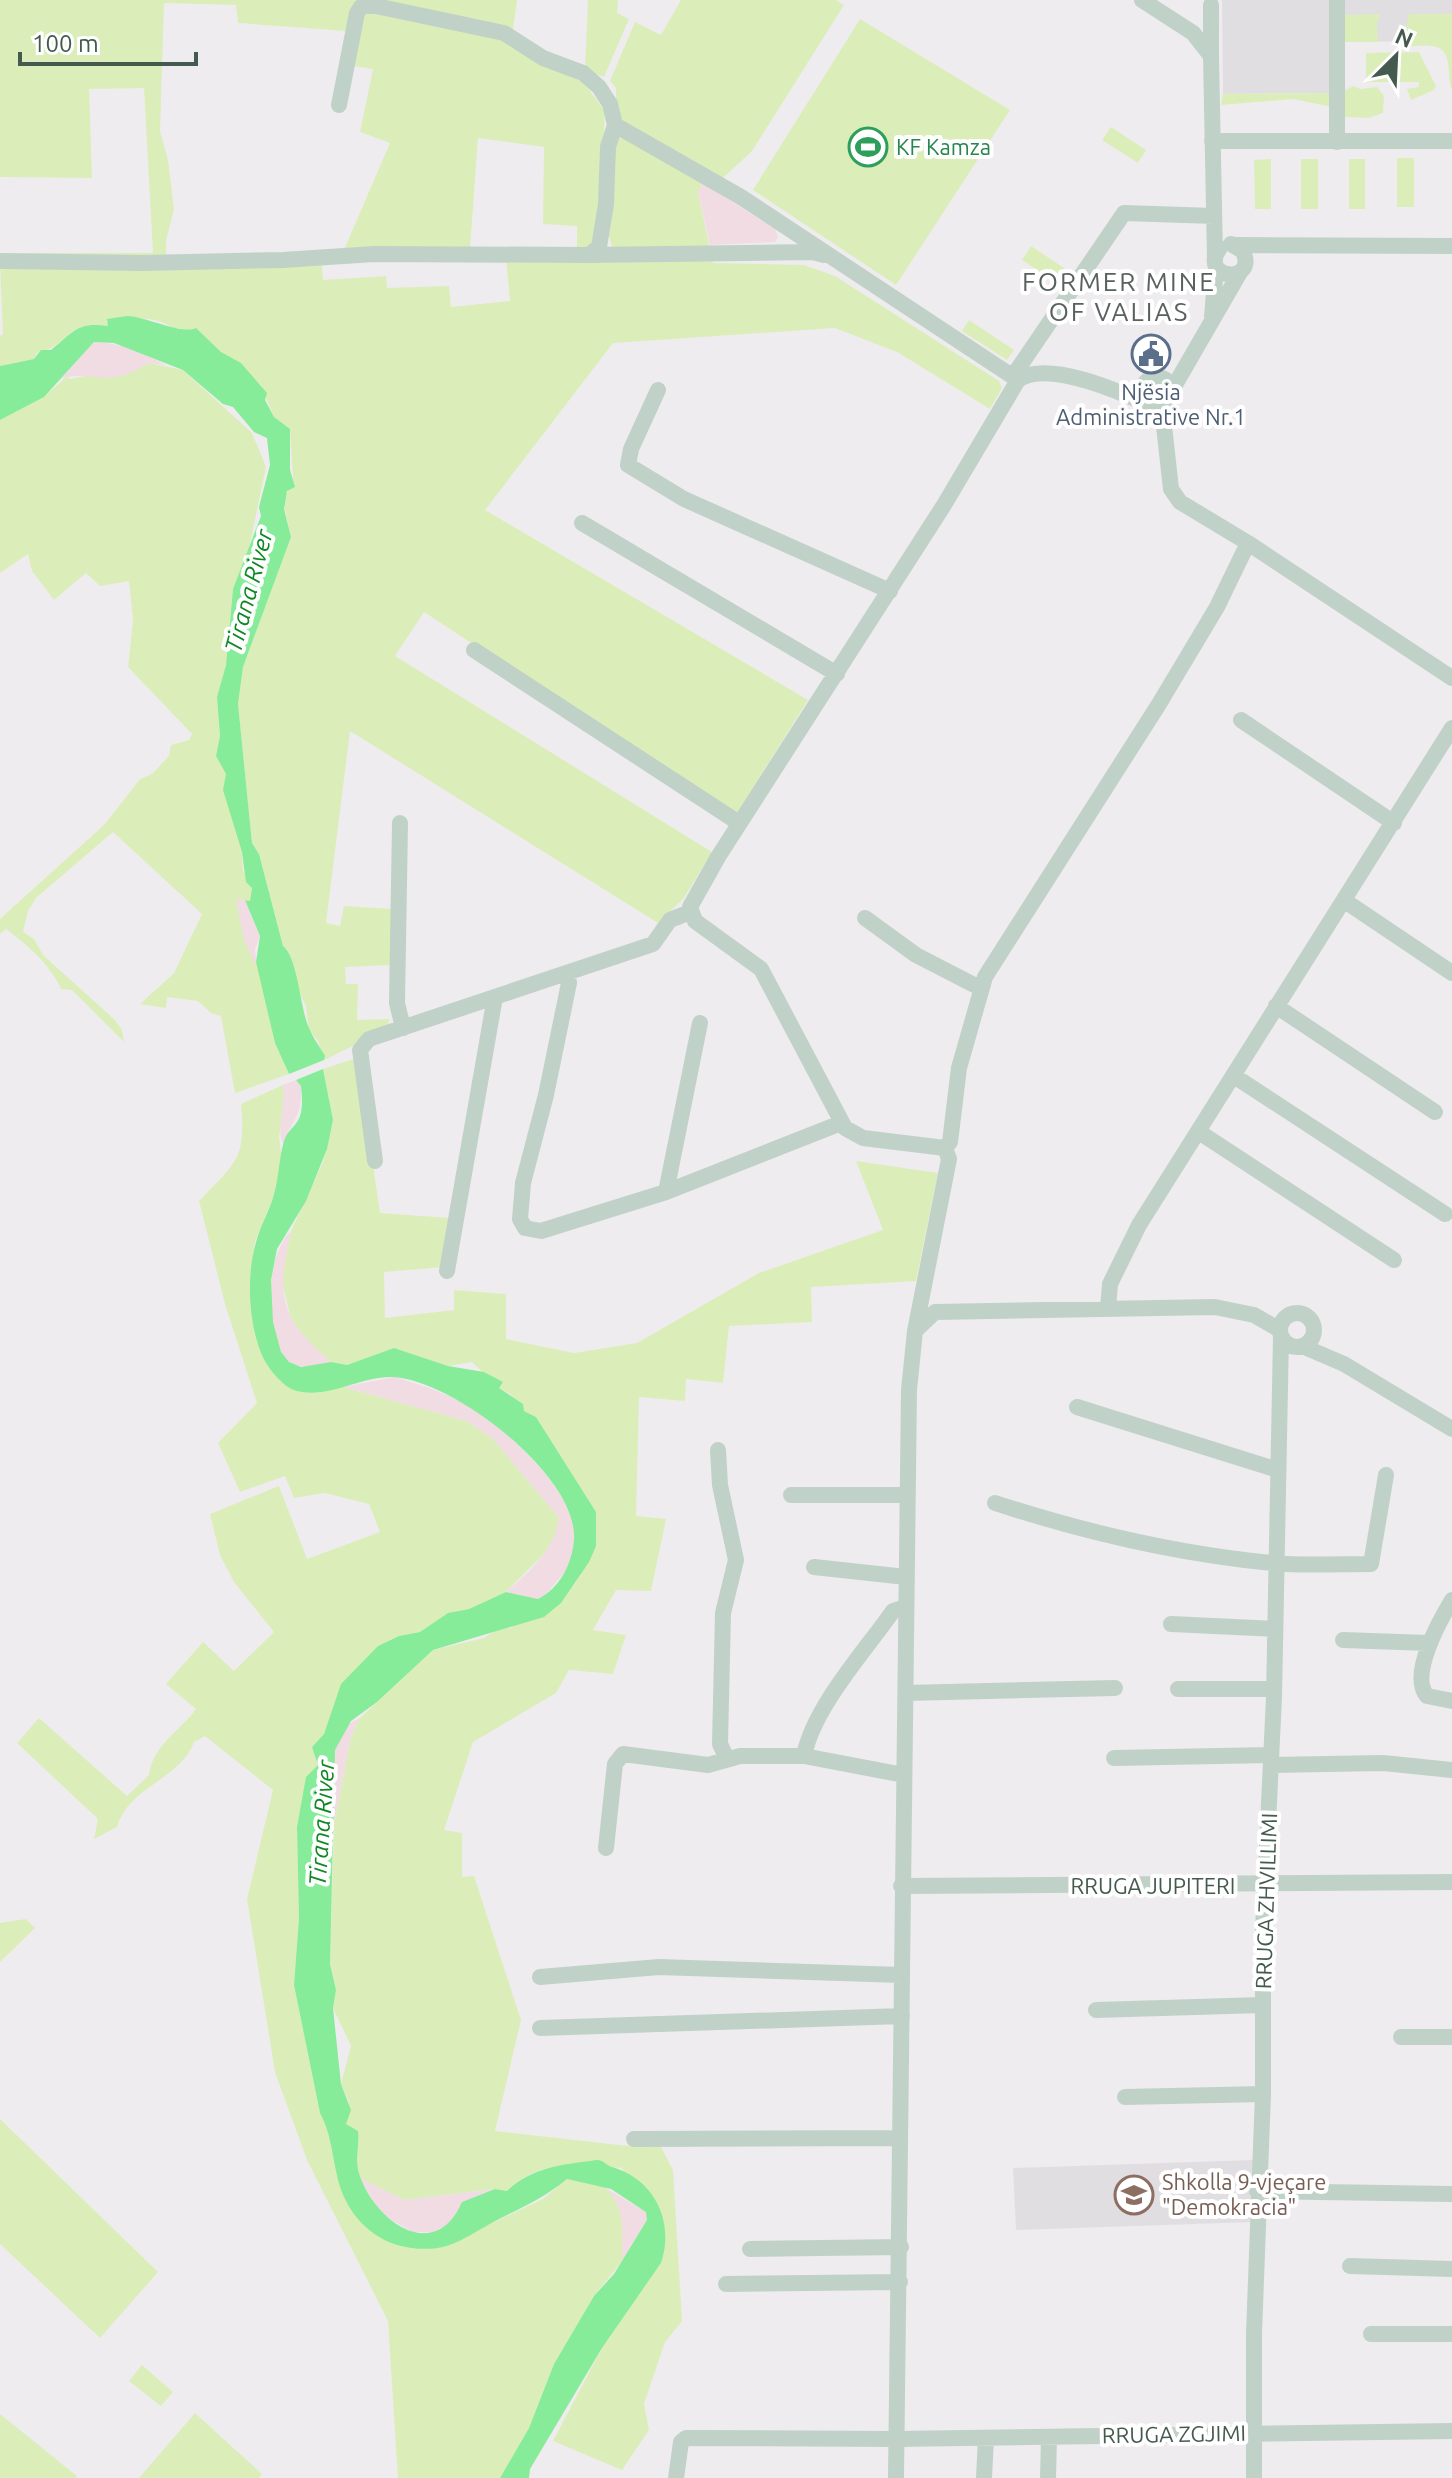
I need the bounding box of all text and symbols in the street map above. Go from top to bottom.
scale bar [20,16,196,66]
north arrow [1356,16,1436,96]
text: N [1392,23,1417,52]
text: 100 m [32,30,99,57]
sports icon: KF Kamza [847,126,889,168]
place label: KF Kamza [896,134,991,159]
district label: FORMER MINE OF VALIAS [1022,267,1216,326]
public building icon: Njësia Administrative Nr.1 [1130,333,1172,375]
place label: Njësia Administrative Nr.1 [1056,379,1246,429]
water label: Tirana River [219,526,278,655]
water label: Tirana River [304,1758,339,1887]
street label: RRUGA ZHVILLIMI [1250,1812,1281,1990]
street label: RRUGA JUPITERI [1071,1873,1235,1898]
place label: Shkolla 9-vjeçare "Demokracia" [1162,2169,1326,2219]
school or university icon: Shkolla 9-vjeçare "Demokracia" [1113,2174,1155,2216]
street label: RRUGA ZGJIMI [1102,2420,1246,2447]

